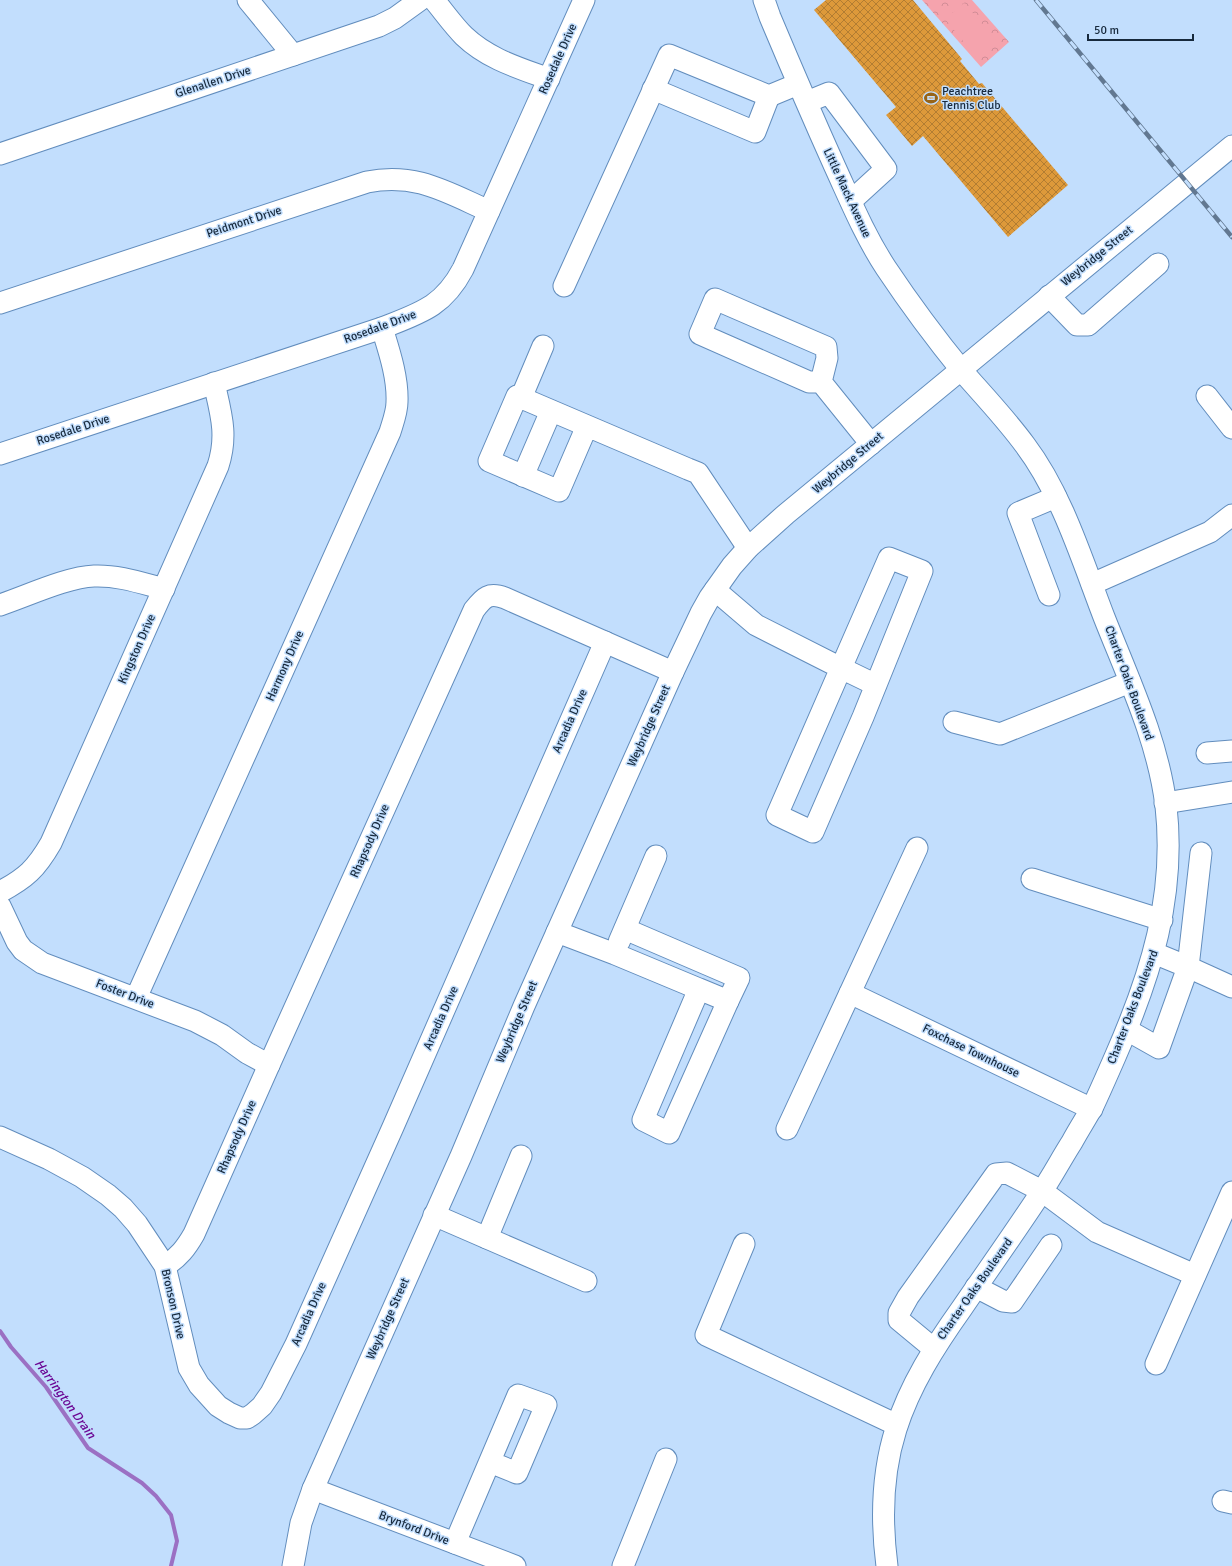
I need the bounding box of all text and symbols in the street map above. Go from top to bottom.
scale bar [1088,16,1193,42]
street label: Rosedale Drive [536,21,580,97]
text: 50 m [1094,23,1119,38]
street label: Glenallen Drive [173,63,253,101]
place label: Peachtree Tennis Club [942,84,1001,113]
sports icon: Peachtree Tennis Club [923,90,939,106]
street label: Little Mack Avenue [820,146,874,240]
street label: Peidmont Drive [205,203,283,241]
street label: Weybridge Street [1058,222,1136,290]
street label: Rosedale Drive [342,307,418,347]
street label: Rosedale Drive [35,411,111,449]
street label: Weybridge Street [809,429,887,497]
street label: Kingston Drive [115,612,159,686]
street label: Charter Oaks Boulevard [1101,624,1157,742]
street label: Harmony Drive [263,628,307,704]
street label: Weybridge Street [624,683,674,769]
street label: Arcadia Drive [549,687,591,755]
street label: Rhapsody Drive [347,802,393,880]
street label: Charter Oaks Boulevard [1104,948,1162,1066]
street label: Foster Drive [94,976,156,1012]
street label: Weybridge Street [493,979,541,1065]
street label: Arcadia Drive [420,984,462,1052]
street label: Foxchase Townhouse [920,1021,1022,1081]
street label: Rhapsody Drive [214,1098,260,1176]
street label: Charter Oaks Boulevard [934,1235,1016,1343]
street label: Bronson Drive [158,1267,188,1341]
street label: Weybridge Street [363,1276,413,1362]
street label: Arcadia Drive [288,1280,330,1348]
water label: Harrington Drain [31,1356,100,1443]
street label: Brynford Drive [377,1508,451,1548]

